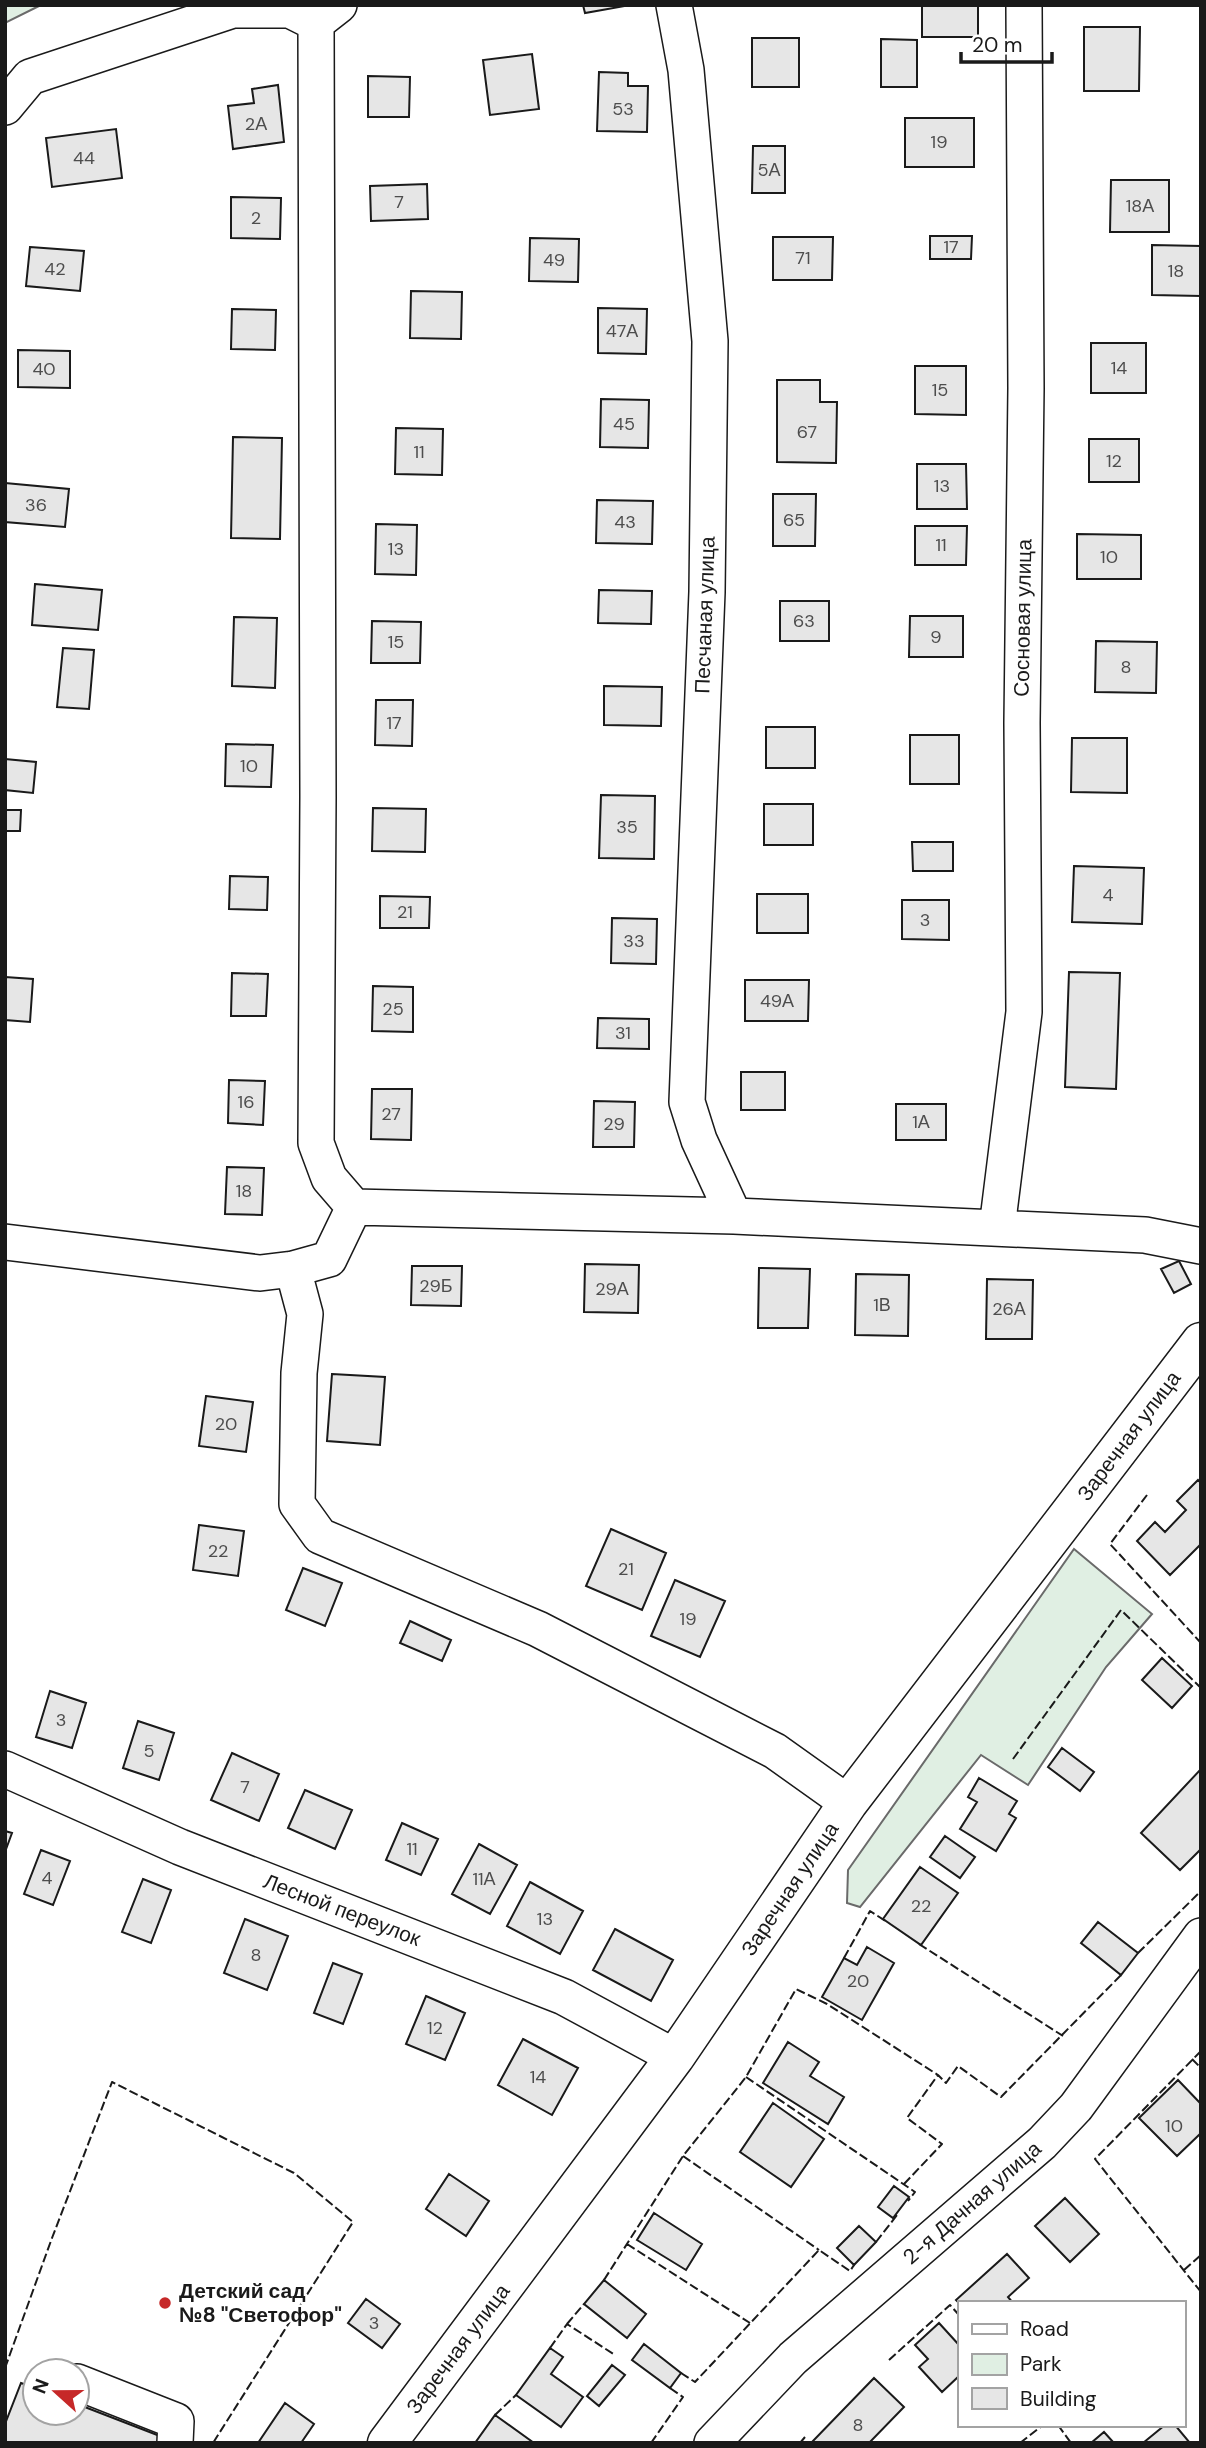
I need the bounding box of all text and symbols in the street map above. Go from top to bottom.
scale bar [961,21,1052,65]
text: 20 m [972,31,1023,59]
house number: 53 [612,97,634,121]
house number: 2А [245,112,267,136]
house number: 19 [931,130,947,154]
house number: 44 [73,146,95,170]
house number: 5А [758,158,781,182]
house number: 7 [394,190,404,214]
house number: 18А [1126,194,1154,218]
house number: 2 [251,206,261,230]
house number: 17 [943,235,959,259]
house number: 71 [795,246,811,270]
house number: 49 [543,248,565,272]
house number: 42 [44,257,66,281]
house number: 18 [1168,259,1184,283]
house number: 47А [606,319,638,343]
house number: 14 [1111,356,1127,380]
house number: 40 [32,357,56,381]
house number: 15 [932,378,948,402]
house number: 45 [613,412,635,436]
house number: 67 [797,420,817,444]
house number: 11 [413,440,425,464]
house number: 12 [1106,449,1122,473]
house number: 13 [934,474,950,498]
house number: 36 [25,493,47,517]
house number: 65 [783,508,805,532]
house number: 43 [614,510,636,534]
house number: 11 [935,533,947,557]
street label: Песчаная улица [688,535,722,694]
house number: 13 [388,537,404,561]
street label: Сосновая улица [1008,539,1038,697]
house number: 10 [1100,545,1118,569]
house number: 63 [793,609,815,633]
house number: 9 [930,625,942,649]
house number: 15 [388,630,404,654]
house number: 8 [1121,655,1131,679]
house number: 17 [386,711,402,735]
house number: 10 [240,754,258,778]
house number: 35 [616,815,638,839]
house number: 4 [1103,883,1114,907]
house number: 21 [397,900,413,924]
house number: 3 [920,908,930,932]
house number: 33 [623,929,645,953]
house number: 49А [760,989,794,1013]
house number: 25 [382,997,404,1021]
house number: 31 [615,1021,631,1045]
house number: 16 [238,1090,254,1114]
house number: 27 [381,1102,401,1126]
house number: 1А [912,1110,930,1134]
house number: 29 [603,1112,625,1136]
house number: 18 [236,1179,252,1203]
house number: 29Б [419,1274,453,1298]
house number: 29А [595,1277,629,1301]
house number: 1В [873,1293,891,1317]
house number: 26А [992,1297,1026,1321]
street label: Заречная улица [1071,1365,1187,1507]
house number: 20 [215,1412,237,1436]
house number: 22 [208,1539,228,1563]
house number: 21 [618,1557,634,1581]
house number: 19 [680,1607,696,1631]
house number: 3 [56,1708,66,1732]
house number: 5 [144,1739,154,1763]
house number: 7 [240,1775,250,1799]
street label: Заречная улица [735,1816,845,1961]
house number: 11 [406,1837,418,1861]
house number: 4 [42,1866,53,1890]
street label: Лесной переулок [259,1867,425,1953]
house number: 11А [472,1867,496,1891]
house number: 22 [911,1894,931,1918]
house number: 13 [537,1907,553,1931]
house number: 8 [251,1943,261,1967]
house number: 20 [847,1969,869,1993]
house number: 12 [427,2016,443,2040]
house number: 14 [530,2065,546,2089]
house number: 10 [1165,2114,1183,2138]
street label: 2-я Дачная улица [897,2135,1047,2271]
place label: Детский сад №8 "Светофор" [179,2277,342,2329]
street label: Заречная улица [400,2278,516,2420]
marker: Детский сад №8 "Светофор" [157,2295,173,2311]
legend [958,2301,1185,2427]
house number: 3 [369,2311,379,2335]
text: Road [1020,2315,1069,2343]
text: Park [1020,2350,1062,2378]
north arrow [21,2357,91,2427]
text: N [26,2375,55,2397]
text: Building [1020,2385,1097,2413]
house number: 8 [853,2413,863,2437]

